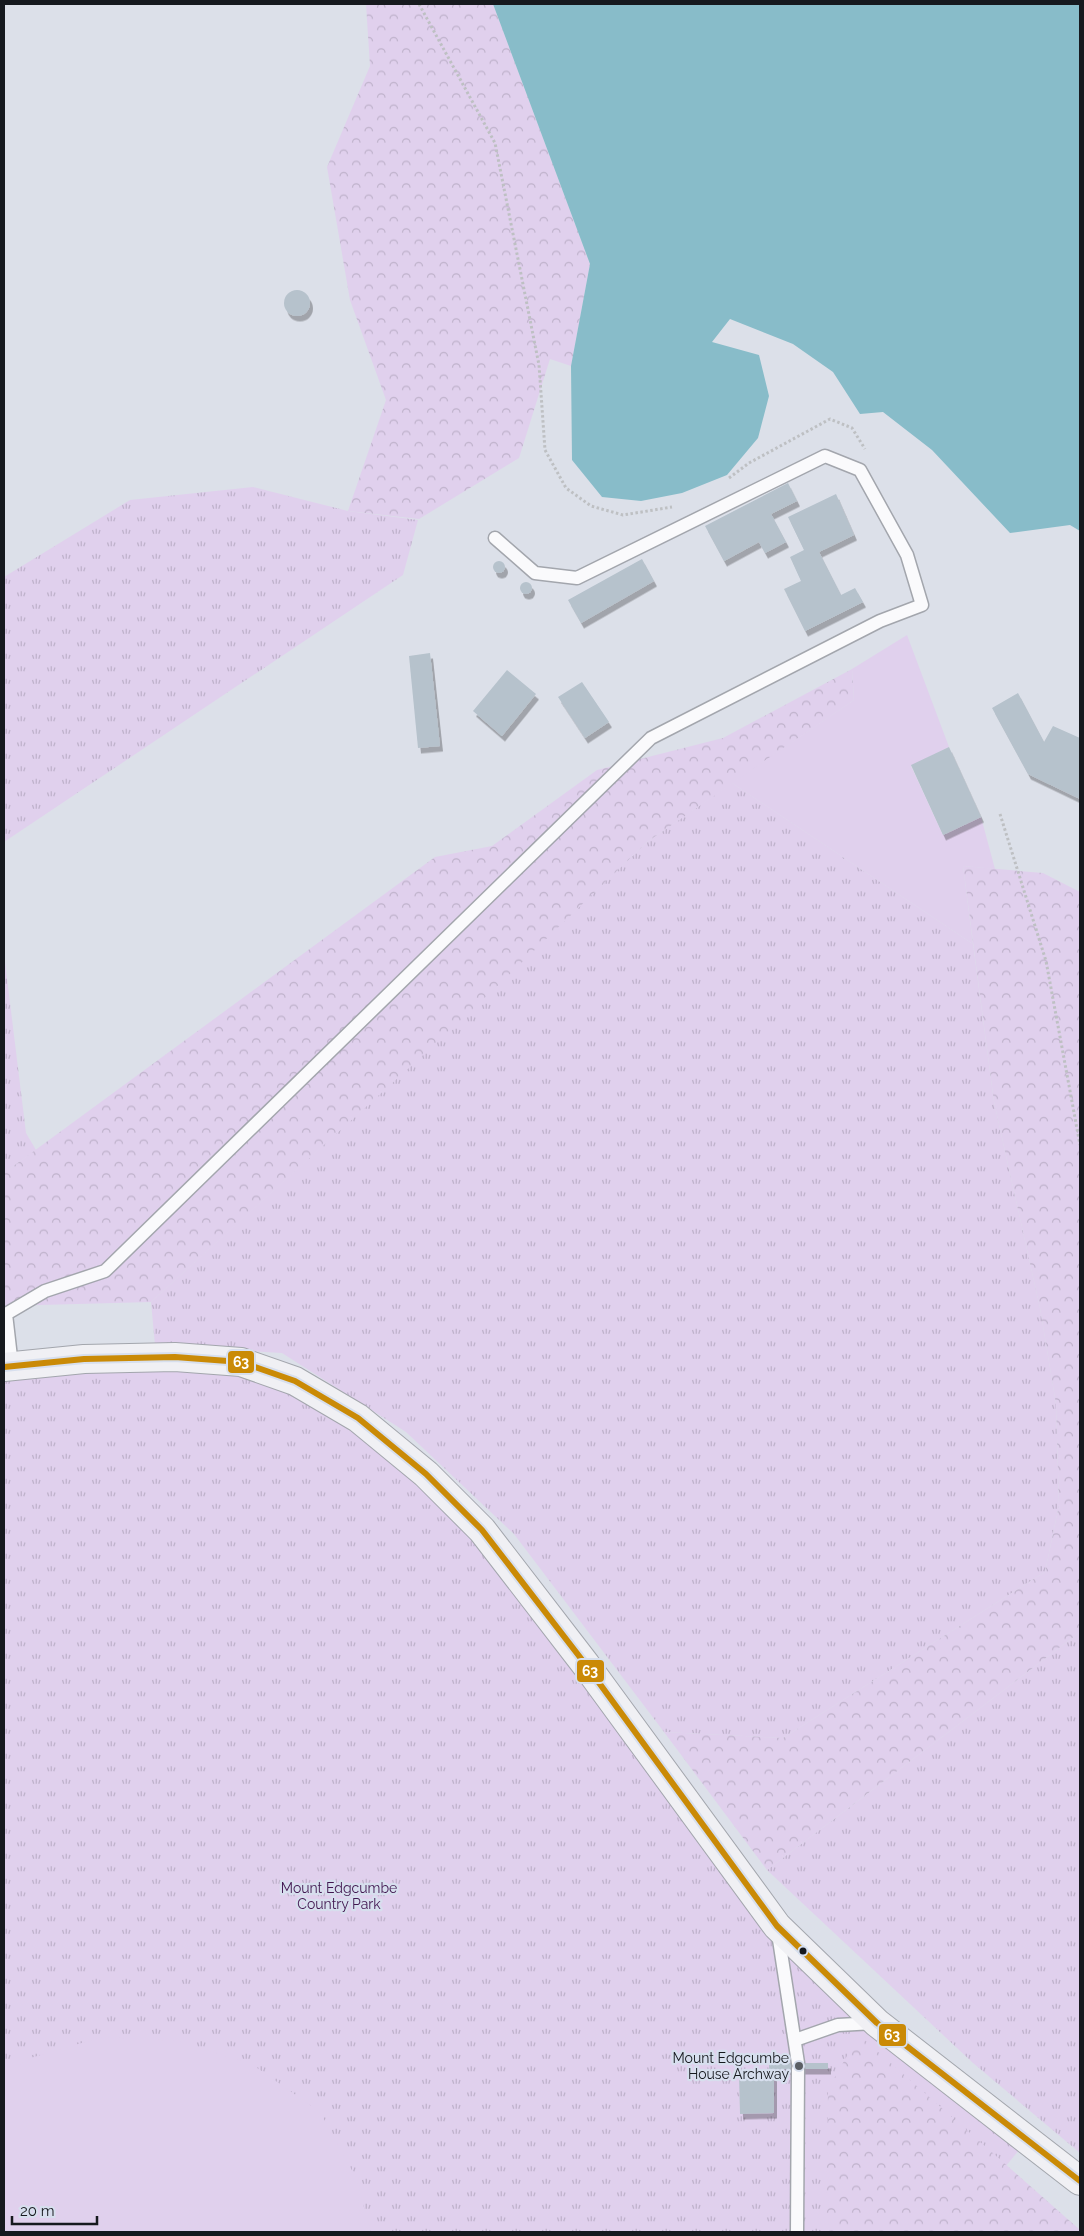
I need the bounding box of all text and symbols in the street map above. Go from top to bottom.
line badge: 63 [227,1350,255,1374]
text: 63 [233,1354,249,1370]
line badge: 63 [576,1659,605,1683]
text: 63 [582,1663,598,1679]
park label: Mount Edgcumbe Country Park [281,1880,397,1912]
unlabelled marker [798,1946,808,1956]
line badge: 63 [878,2023,907,2047]
text: 63 [884,2027,900,2043]
place label: Mount Edgcumbe House Archway [672,2050,789,2082]
marker: Mount Edgcumbe House Archway [793,2060,805,2072]
scale bar [12,2194,98,2226]
text: 20 m [20,2202,55,2220]

